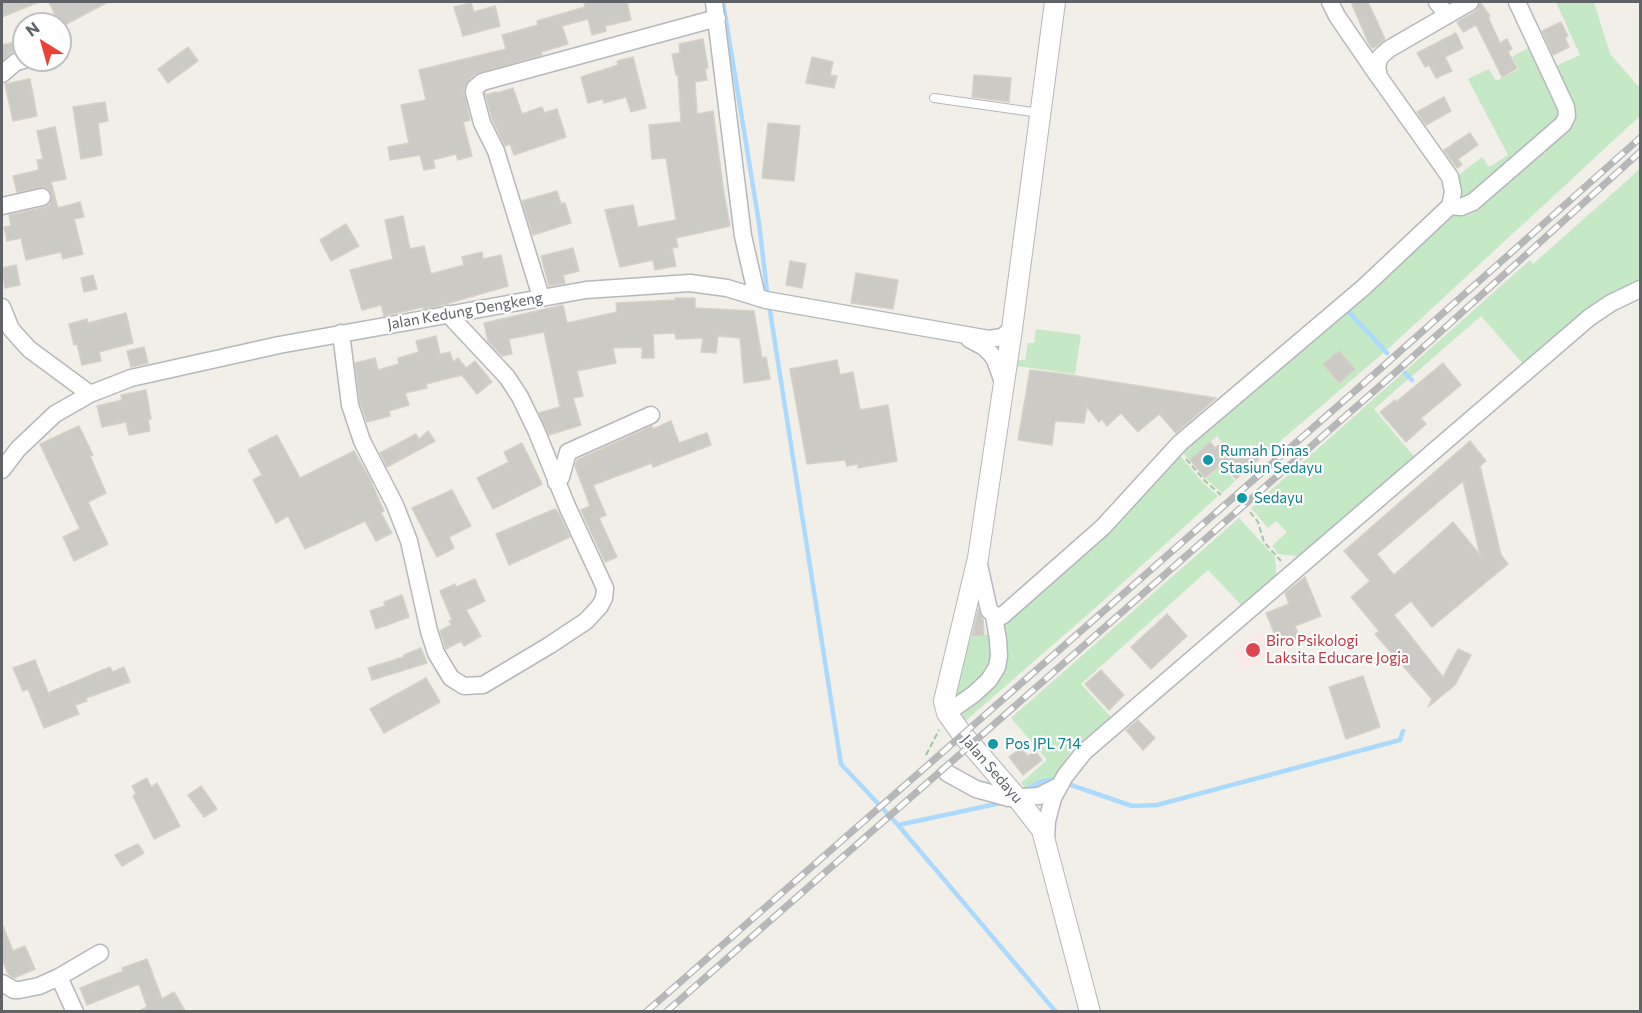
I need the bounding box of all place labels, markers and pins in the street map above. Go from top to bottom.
place label: Rumah Dinas Stasiun Sedayu [1220,442,1322,477]
marker: Rumah Dinas Stasiun Sedayu [1201,453,1215,467]
place label: Sedayu [1254,489,1303,507]
marker: Sedayu [1235,491,1249,505]
place label: Biro Psikologi Laksita Educare Jogja [1266,632,1409,667]
marker: Biro Psikologi Laksita Educare Jogja [1244,641,1262,659]
place label: Pos JPL 714 [1005,735,1081,753]
marker: Pos JPL 714 [986,737,1000,751]

